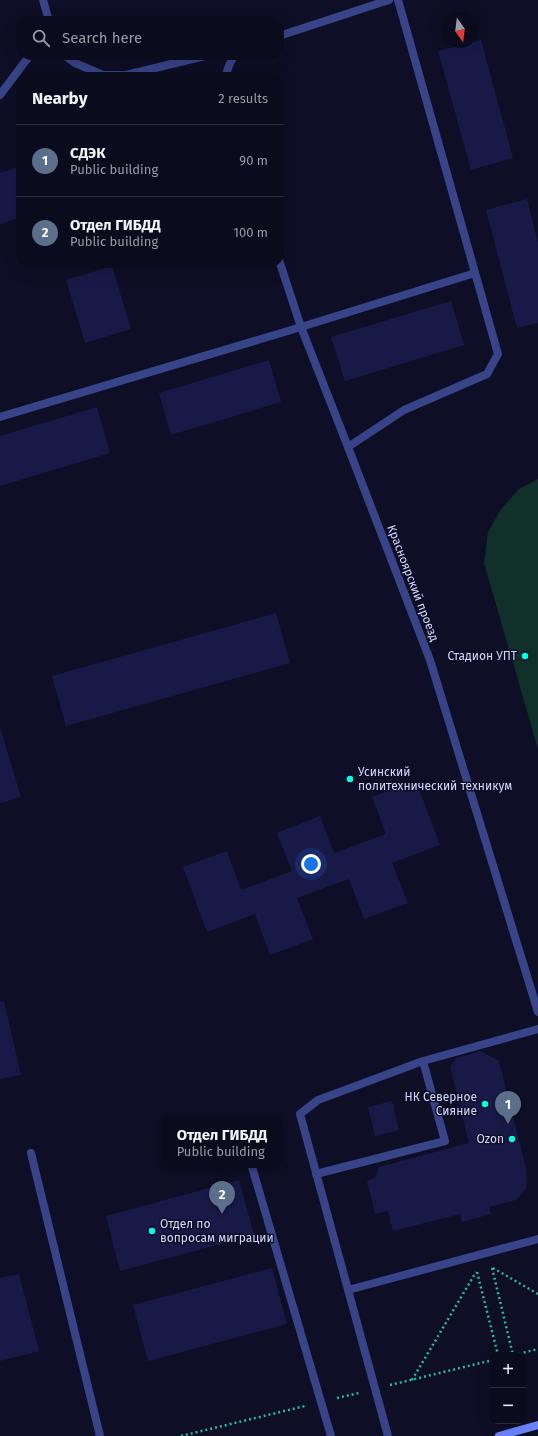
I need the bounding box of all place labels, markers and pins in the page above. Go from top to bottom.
place label: Стадион УПТ [447,649,518,663]
marker: Стадион УПТ [520,651,530,661]
place label: Усинский политехнический техникум [358,765,512,793]
marker: Усинский политехнический техникум [345,774,355,784]
place label: НК Северное Сияние [405,1090,477,1118]
pin: 1 [495,1091,521,1124]
marker: НК Северное Сияние [480,1099,490,1109]
place label: Ozon [477,1132,504,1146]
marker: Ozon [507,1134,517,1144]
pin: 2 [209,1181,235,1214]
place label: Отдел по вопросам миграции [160,1217,274,1245]
marker: Отдел по вопросам миграции [147,1226,157,1236]

